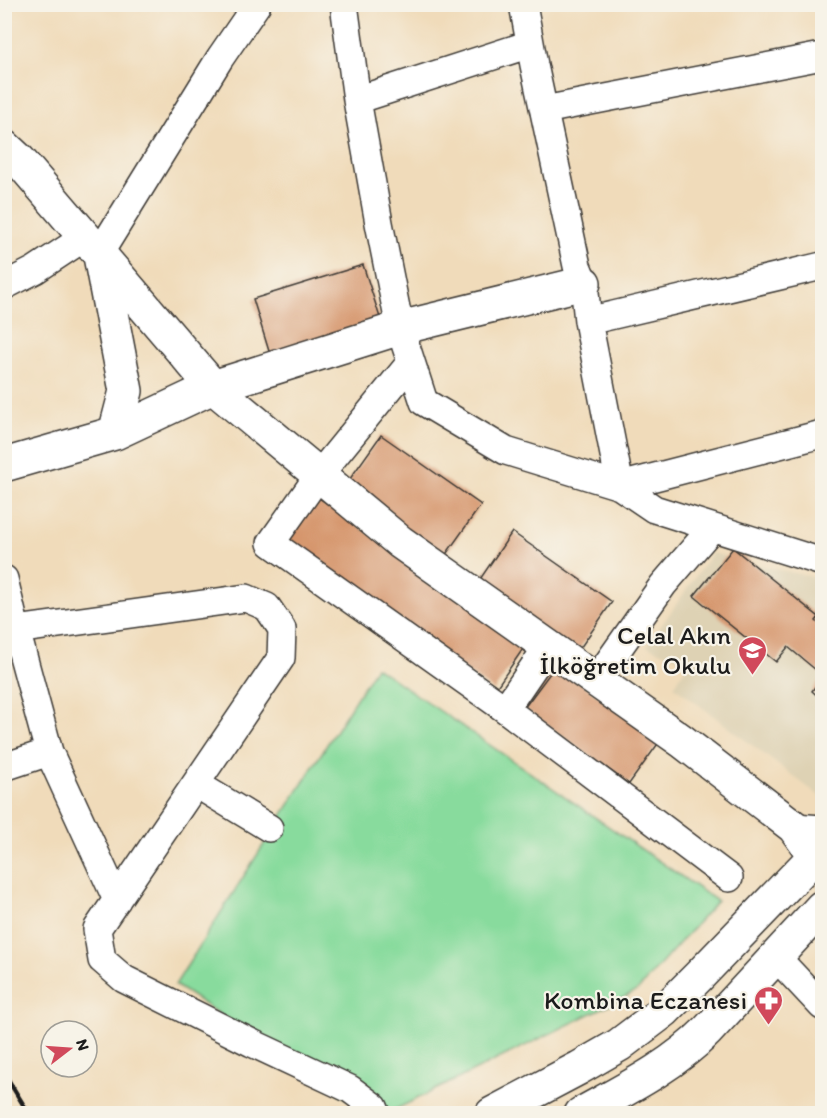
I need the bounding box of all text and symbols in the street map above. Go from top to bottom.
place label: Celal Akın İlköğretim Okulu [540,619,731,681]
school or university icon: Celal Akın İlköğretim Okulu [736,634,768,676]
place label: Kombina Eczanesi [544,984,747,1016]
pharmacy icon: Kombina Eczanesi [752,984,784,1026]
north arrow [39,1019,99,1079]
text: N [72,1037,94,1053]

